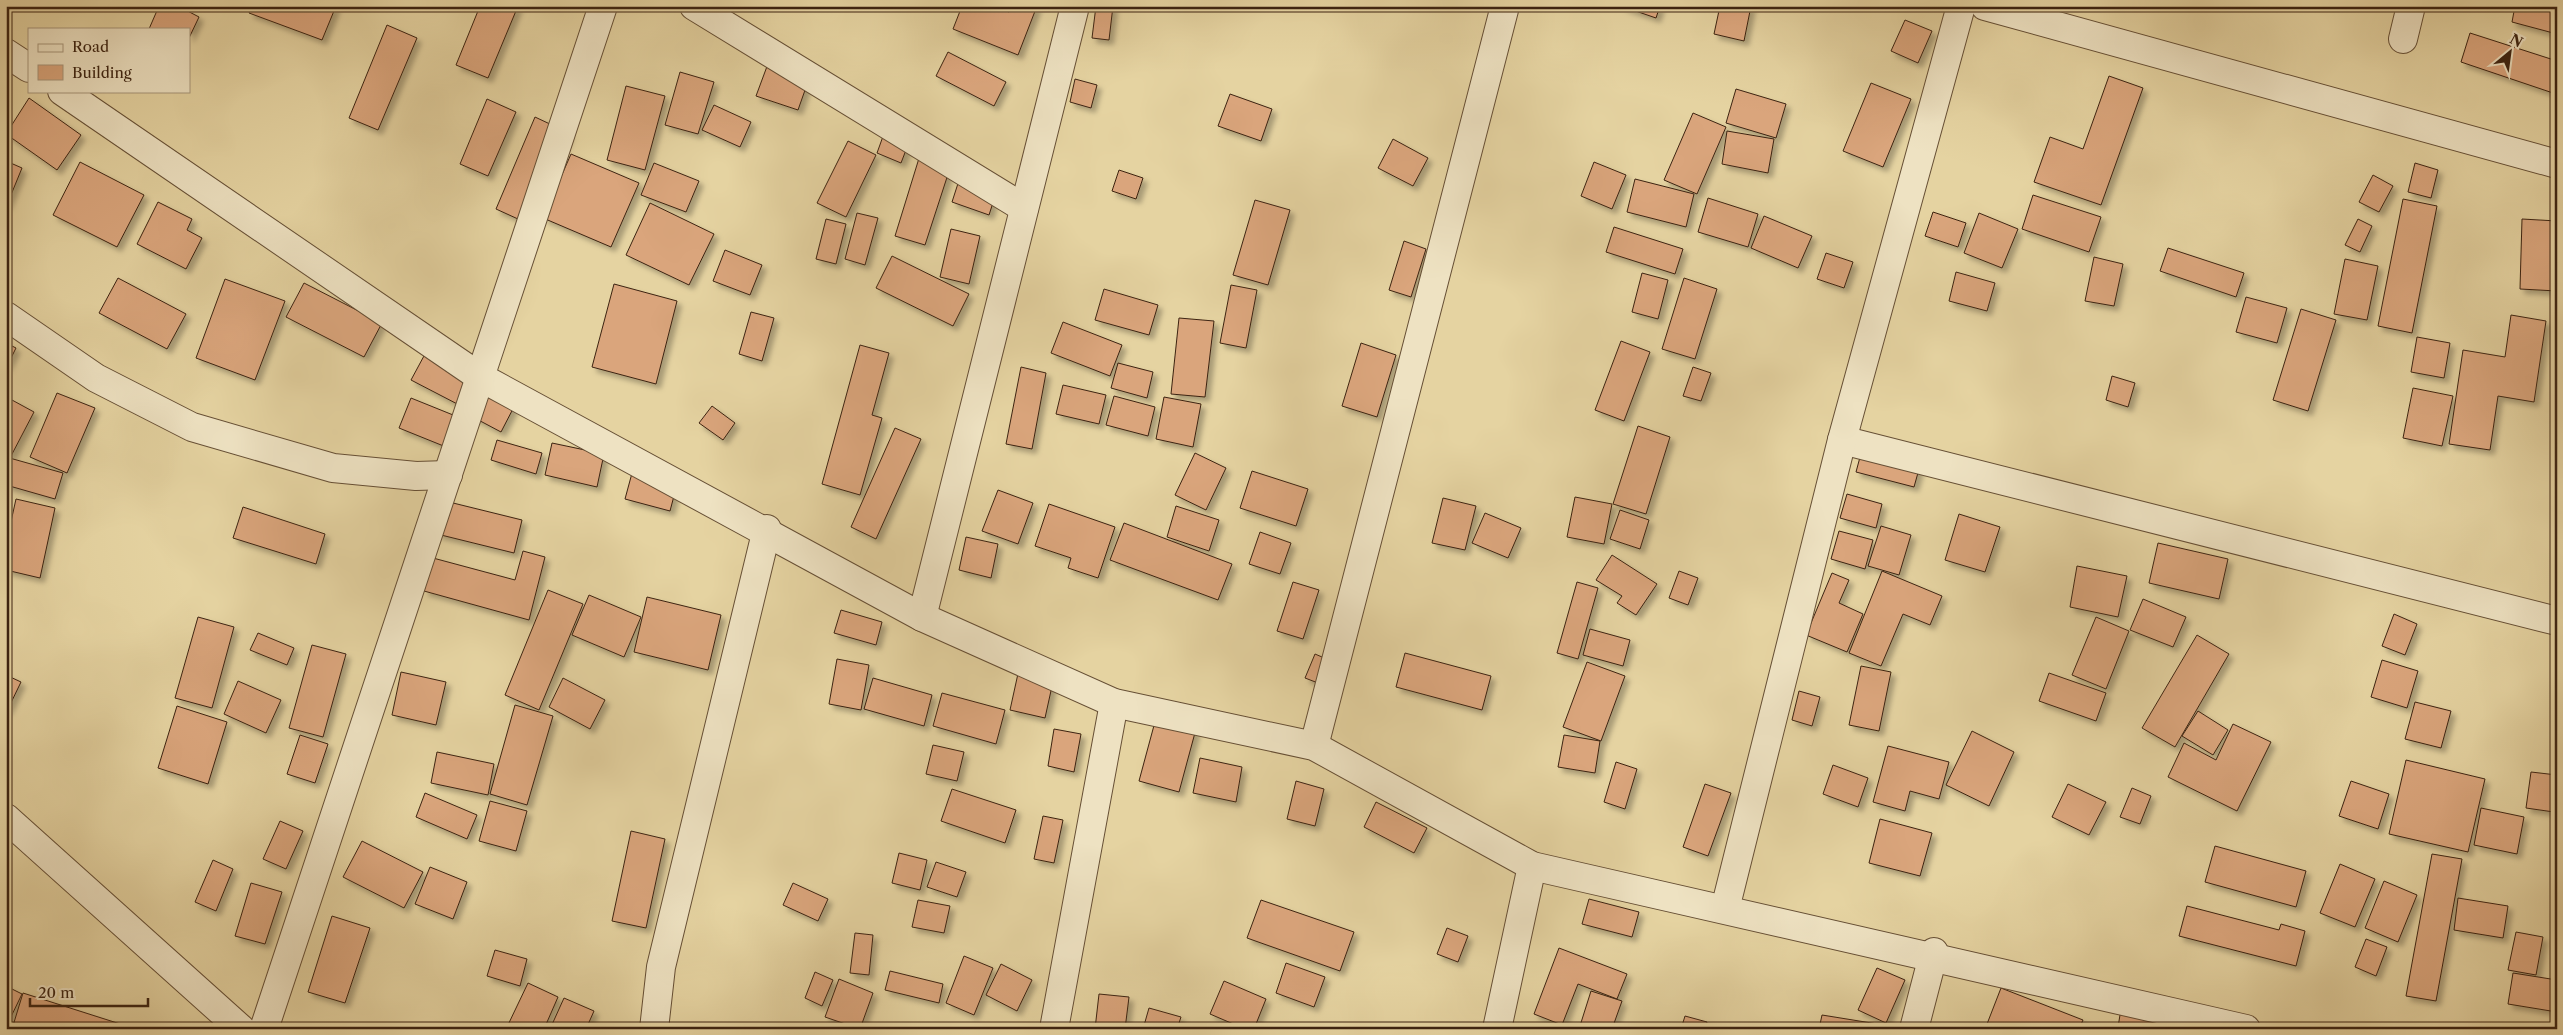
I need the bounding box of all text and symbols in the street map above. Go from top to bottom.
legend [28,28,190,92]
north arrow [2486,28,2536,78]
text: N [2507,30,2526,51]
text: Road [72,37,109,56]
text: Building [72,63,132,82]
scale bar [30,975,148,1007]
text: 20 m [38,983,74,1002]

